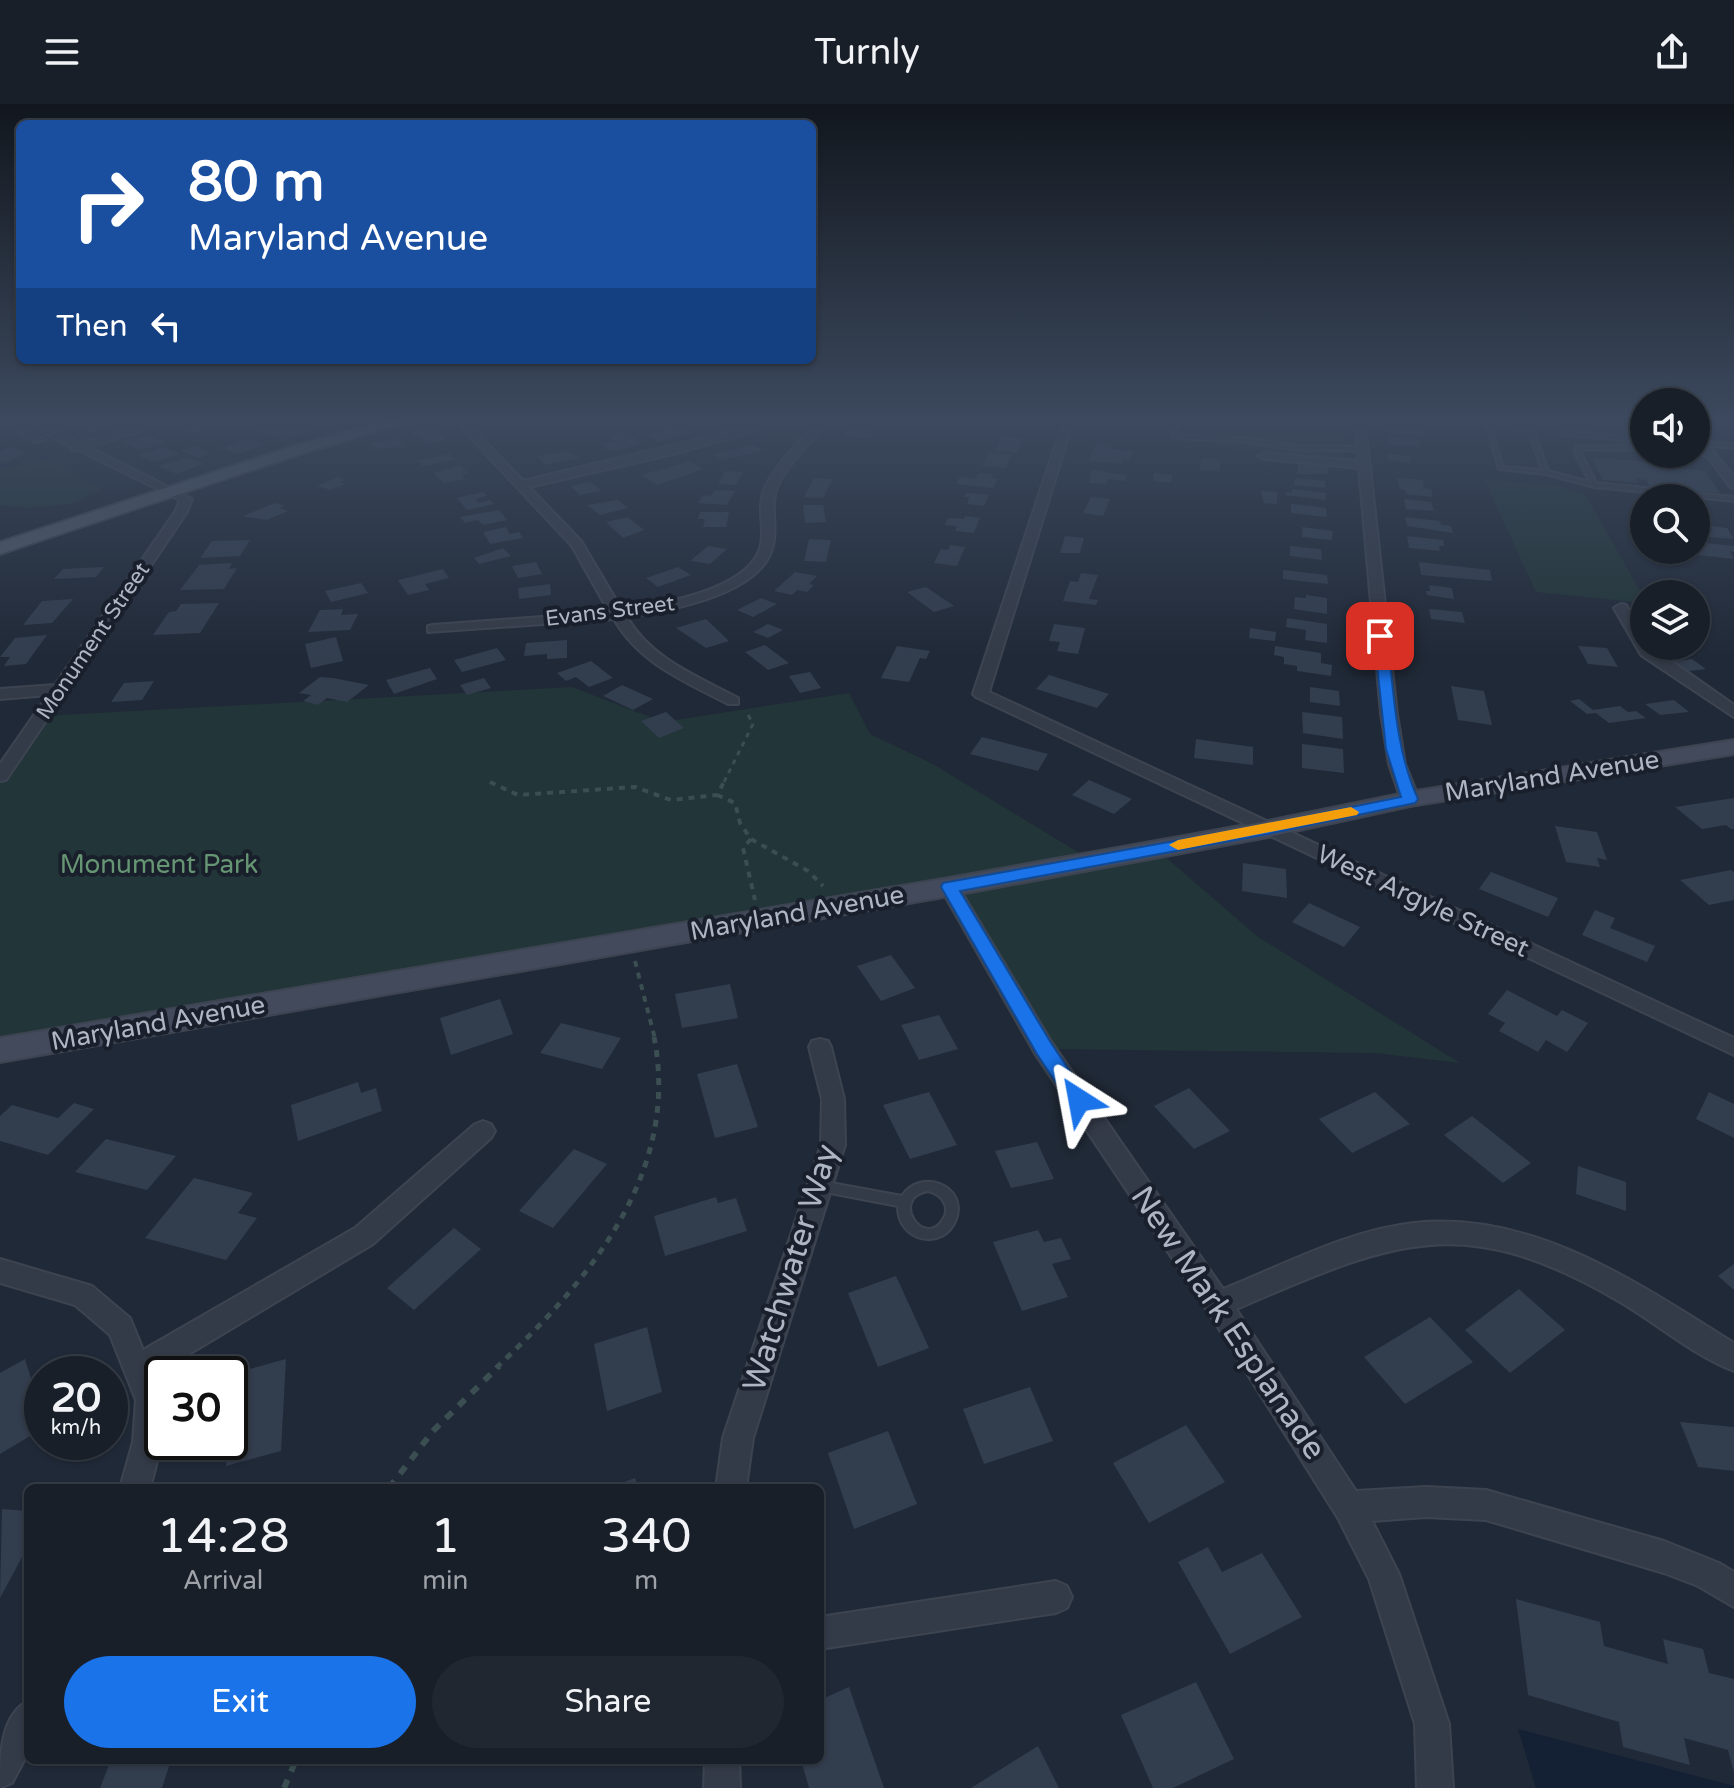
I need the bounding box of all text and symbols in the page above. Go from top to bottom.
icon: menu [40,30,84,74]
icon: share [1650,30,1694,74]
text: Turnly [814,31,920,74]
text: 80 m [188,149,324,216]
icon: right [56,152,160,256]
text: Maryland Avenue [188,217,488,260]
icon: left [144,304,188,348]
text: Then [56,308,128,345]
map controls [1630,388,1710,660]
button: sound [1630,388,1710,468]
button: search [1630,484,1710,564]
street label: Monument Street [31,558,155,724]
button: layers [1630,580,1710,660]
street label: Evans Street [544,590,676,632]
pin [1346,602,1414,670]
icon: arrive [1358,614,1402,658]
street label: Maryland Avenue [1443,744,1661,808]
street label: West Argyle Street [1312,838,1534,964]
park label: Monument Park [60,849,258,880]
street label: Maryland Avenue [688,879,906,947]
street label: Maryland Avenue [49,989,267,1057]
position arrow [1037,1058,1121,1142]
street label: Watchwater Way [735,1140,847,1396]
street label: New Mark Esplanade [1122,1179,1334,1467]
speed limit sign: 30 [144,1356,248,1460]
text: 20 [51,1374,101,1422]
text: km/h [51,1416,101,1440]
text: 14:28 [157,1508,290,1566]
text: 1 [430,1508,460,1566]
text: 340 [601,1508,691,1566]
text: Arrival [183,1565,263,1596]
text: min [422,1565,468,1596]
text: m [634,1565,658,1596]
button: Exit [64,1656,416,1748]
button: Share [432,1656,784,1748]

